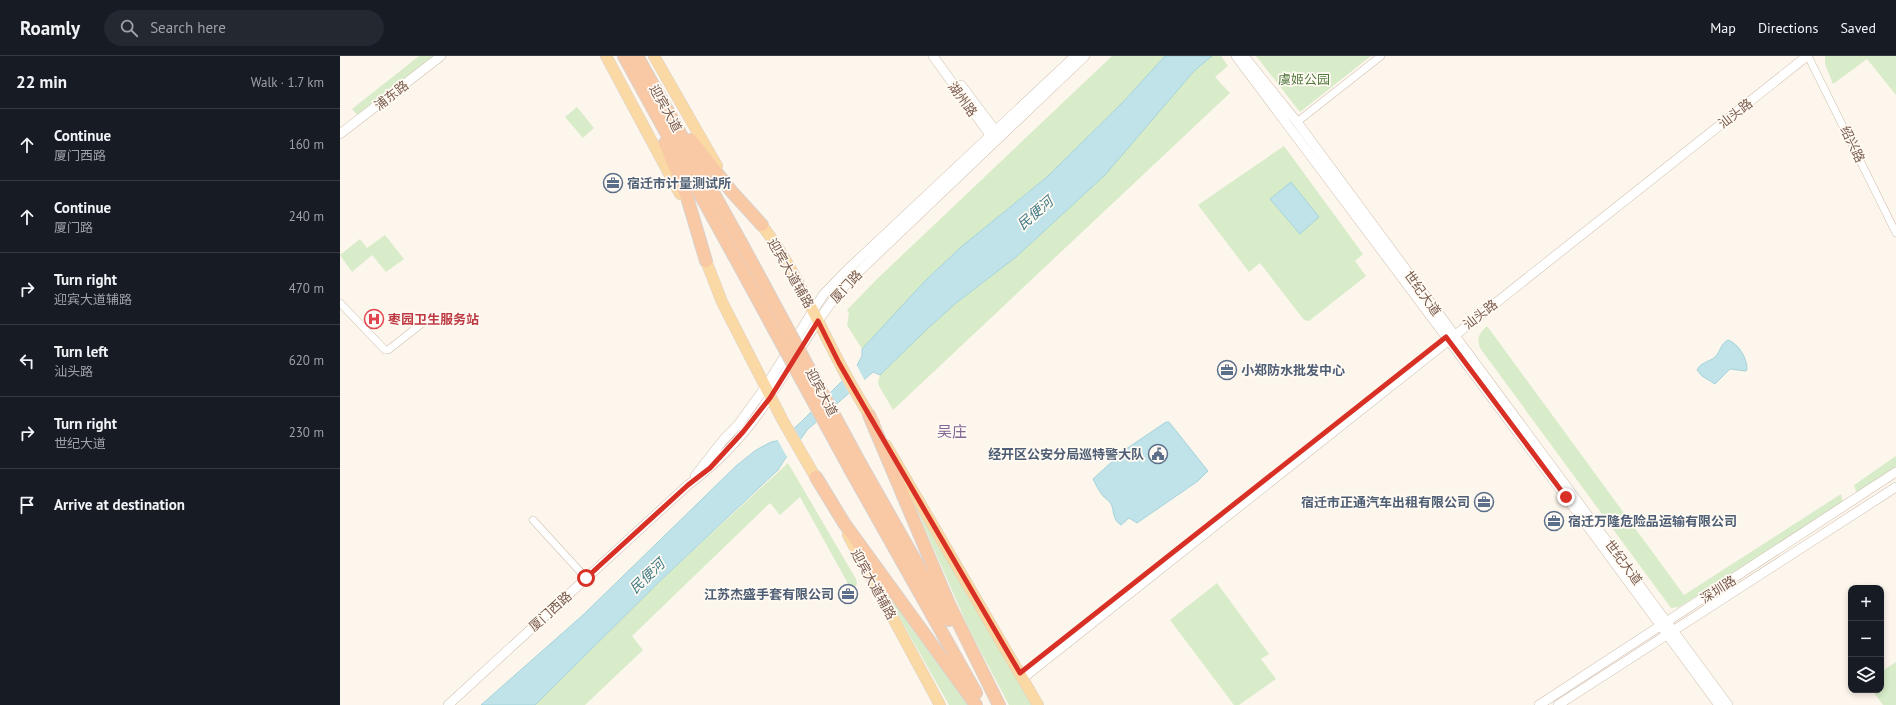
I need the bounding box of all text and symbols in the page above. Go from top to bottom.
search box [104,10,384,46]
text: Roamly [20,16,80,40]
icon: search [118,17,140,39]
text: Search here [150,18,226,37]
text: Map [1710,19,1736,37]
text: Directions [1758,19,1818,37]
text: Saved [1840,19,1876,37]
text: 22 min [16,71,67,93]
park label: 虞姬公园 [1278,71,1330,88]
text: Walk · 1.7 km [251,74,324,91]
street label: 浦东路 [371,77,412,114]
street label: 湖州路 [944,79,981,120]
street label: 迎宾大道 [646,81,686,135]
street label: 汕头路 [1715,95,1756,132]
street label: 绍兴路 [1836,123,1869,165]
text: Continue [54,126,111,145]
icon: ahead [16,134,38,156]
text: 160 m [289,136,324,153]
text: 厦门西路 [54,147,106,164]
office icon: 宿迁市计量测试所 [602,172,624,194]
place label: 宿迁市计量测试所 [627,175,731,192]
water label: 民便河 [1013,190,1059,234]
text: Continue [54,198,111,217]
icon: ahead [16,206,38,228]
text: 240 m [289,208,324,225]
text: 厦门路 [54,219,93,236]
street label: 迎宾大道辅路 [764,235,817,311]
street label: 厦门路 [827,266,866,306]
street label: 世纪大道 [1400,267,1445,319]
text: Turn right [54,270,117,289]
icon: right [16,278,38,300]
text: 470 m [289,280,324,297]
text: 迎宾大道辅路 [54,291,132,308]
street label: 汕头路 [1460,296,1501,333]
hospital icon: 枣园卫生服务站 [363,308,385,330]
place label: 枣园卫生服务站 [388,311,479,328]
text: Turn left [54,342,108,361]
icon: left [16,350,38,372]
text: 620 m [289,352,324,369]
office icon: 小郑防水批发中心 [1216,359,1238,381]
place label: 小郑防水批发中心 [1241,362,1345,379]
text: 汕头路 [54,363,93,380]
street label: 迎宾大道 [802,365,841,419]
text: Turn right [54,414,117,433]
icon: right [16,422,38,444]
district label: 吴庄 [937,422,967,441]
text: 230 m [289,424,324,441]
text: 世纪大道 [54,435,106,452]
public building icon: 经开区公安分局巡特警大队 [1147,443,1169,465]
place label: 经开区公安分局巡特警大队 [988,446,1144,463]
route end [1557,488,1575,506]
office icon: 宿迁市正通汽车出租有限公司 [1473,491,1495,513]
icon: arrive [16,494,38,516]
place label: 宿迁市正通汽车出租有限公司 [1301,494,1470,511]
text: Arrive at destination [54,495,185,514]
office icon: 宿迁万隆危险品运输有限公司 [1543,510,1565,532]
place label: 宿迁万隆危险品运输有限公司 [1568,513,1737,530]
street label: 世纪大道 [1601,536,1646,588]
street label: 迎宾大道辅路 [847,546,900,622]
water label: 民便河 [626,553,671,597]
route start [577,569,595,587]
street label: 深圳路 [1697,572,1739,607]
office icon: 江苏杰盛手套有限公司 [837,583,859,605]
map controls [1848,585,1884,693]
button: + [1848,585,1884,621]
place label: 江苏杰盛手套有限公司 [704,586,834,603]
street label: 厦门西路 [525,588,575,635]
button: − [1848,621,1884,657]
button: layers [1848,657,1884,693]

